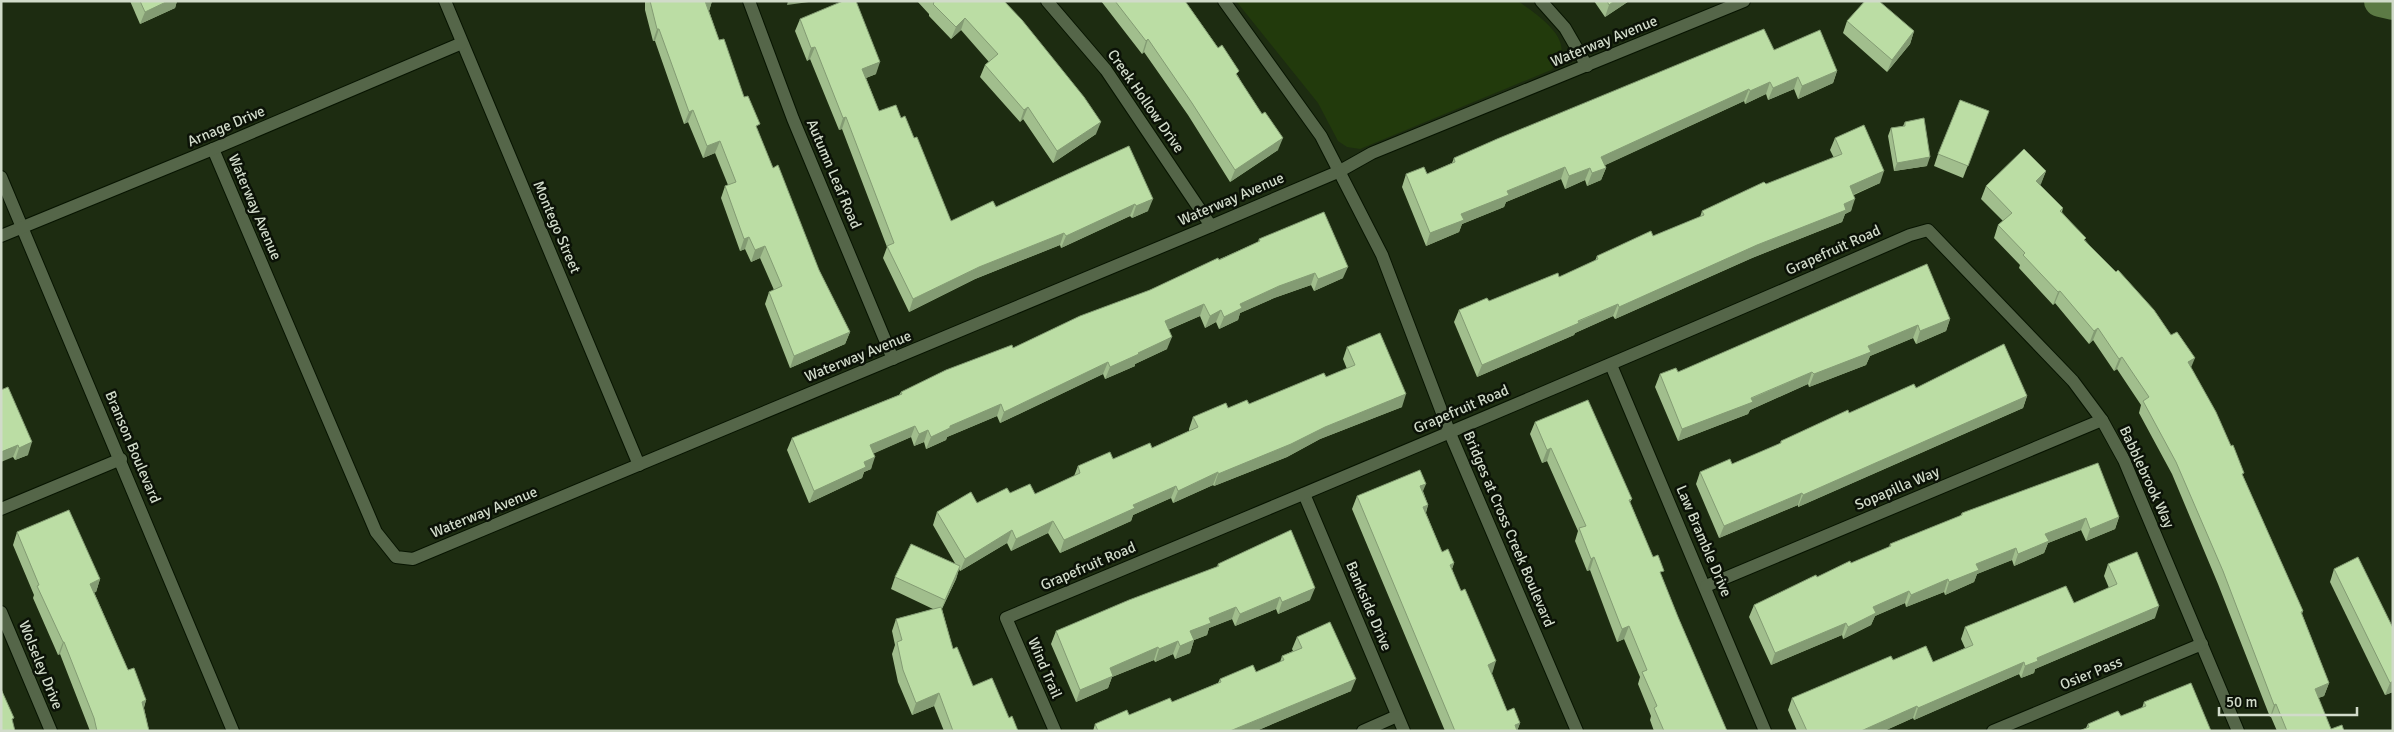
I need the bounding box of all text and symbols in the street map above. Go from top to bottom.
street label: Waterway Avenue [1548,11,1660,71]
street label: Creek Hollow Drive [1104,46,1188,156]
street label: Arnage Drive [184,102,268,150]
street label: Autumn Leaf Road [803,117,865,231]
street label: Waterway Avenue [225,151,285,263]
street label: Waterway Avenue [1175,169,1287,229]
street label: Montego Street [529,178,585,276]
street label: Grapefruit Road [1783,221,1883,279]
street label: Waterway Avenue [802,326,914,386]
street label: Grapefruit Road [1411,381,1511,437]
street label: Branson Boulevard [101,388,165,506]
street label: Babblebrook Way [2116,423,2178,531]
street label: Bridges at Cross Creek Boulevard [1459,428,1559,630]
street label: Sopapilla Way [1852,462,1942,514]
street label: Waterway Avenue [428,482,540,542]
street label: Law Bramble Drive [1672,482,1736,600]
street label: Grapefruit Road [1038,538,1138,594]
street label: Bankside Drive [1342,559,1396,653]
street label: Wolseley Drive [15,618,67,712]
street label: Wind Trail [1024,635,1066,701]
street label: Osier Pass [2057,652,2125,694]
scale bar [2219,684,2356,716]
text: 50 m [2226,693,2257,711]

